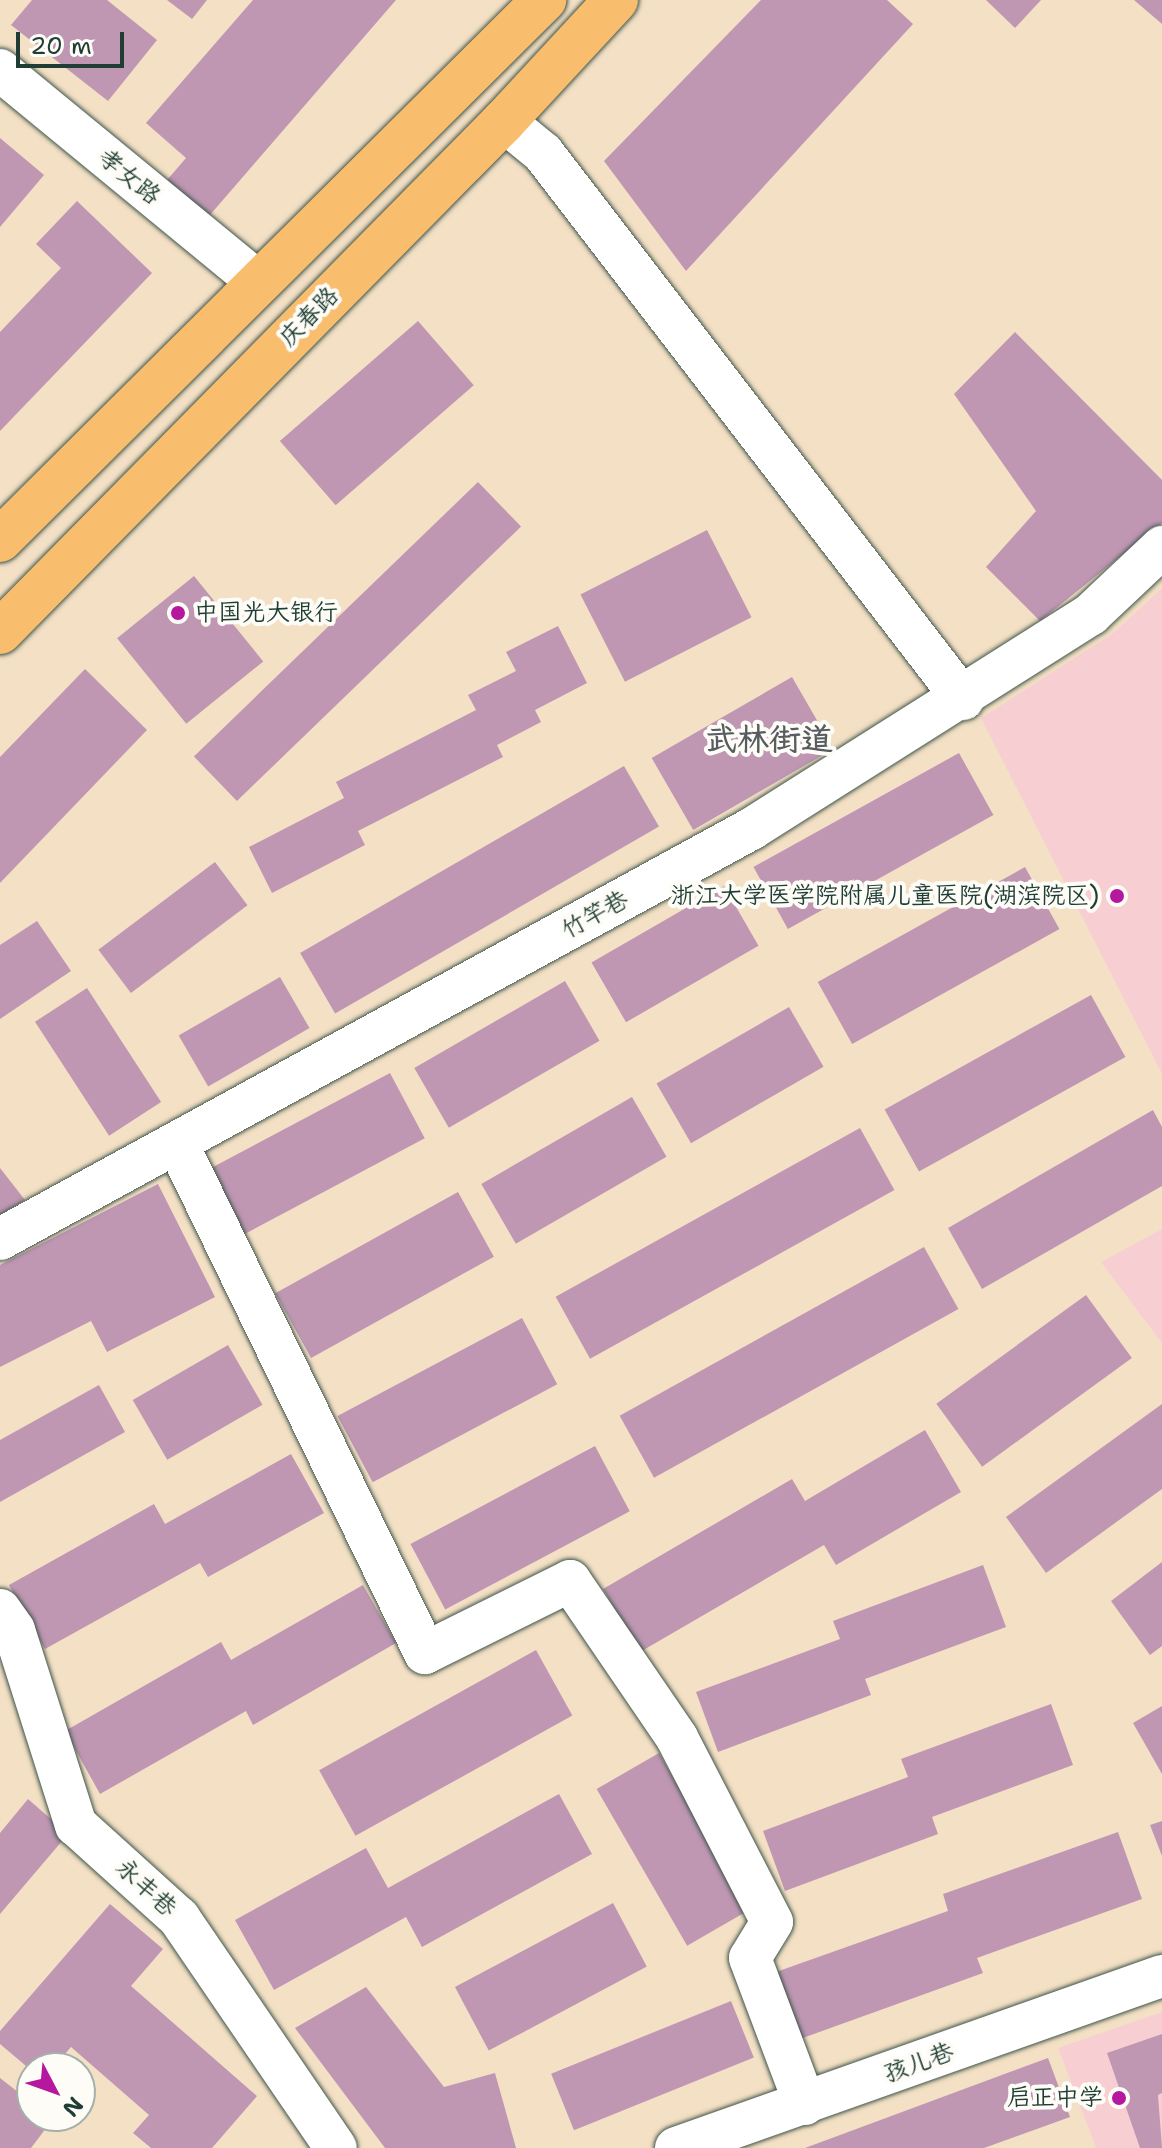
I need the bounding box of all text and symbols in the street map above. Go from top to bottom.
scale bar [20,16,128,66]
text: 20 m [30,30,92,62]
street label: 孝女路 [92,143,166,211]
street label: 庆春路 [273,281,345,353]
place label: 中国光大银行 [194,599,338,627]
marker: 中国光大银行 [169,604,187,622]
district label: 武林街道 [705,720,833,758]
place label: 浙江大学医学院附属儿童医院(湖滨院区) [671,882,1099,910]
street label: 竹竿巷 [557,885,633,945]
marker: 浙江大学医学院附属儿童医院(湖滨院区) [1106,885,1128,907]
street label: 永丰巷 [110,1853,182,1923]
street label: 孩儿巷 [880,2037,958,2089]
north arrow [16,2052,96,2132]
place label: 启正中学 [1007,2084,1103,2112]
marker: 启正中学 [1110,2089,1128,2107]
text: N [56,2091,90,2123]

